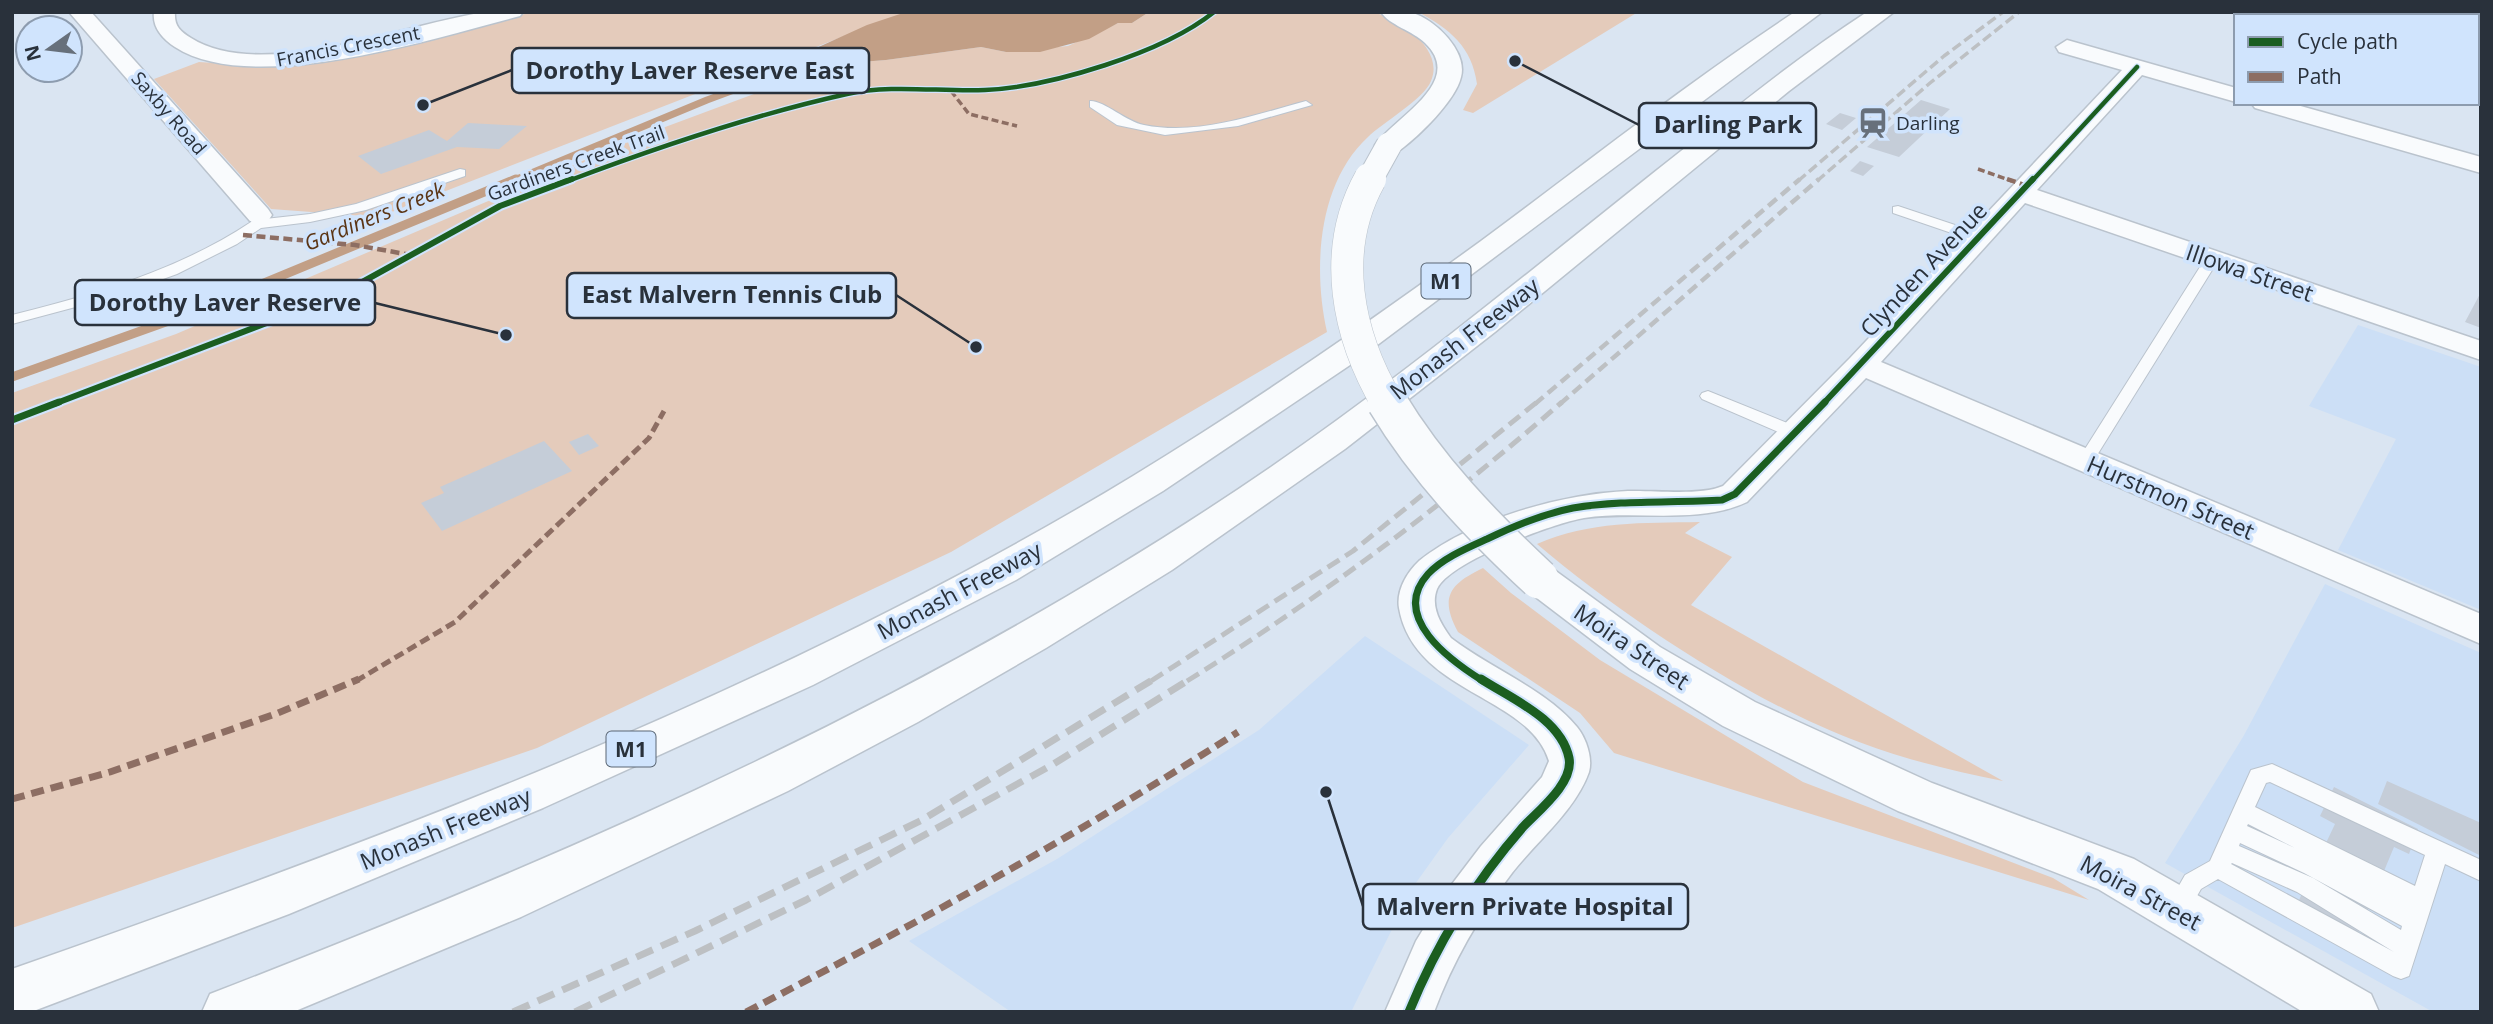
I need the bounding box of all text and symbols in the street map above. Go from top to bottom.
north arrow [14,14,84,84]
legend [2234,14,2479,105]
street label: Francis Crescent [274,19,422,73]
text: Cycle path [2297,27,2398,55]
text: N [18,42,47,64]
callout: Dorothy Laver Reserve East [512,48,869,93]
text: Dorothy Laver Reserve East [526,53,854,86]
text: Path [2297,62,2342,90]
street label: Saxby Road [126,66,212,160]
callout: Darling Park [1639,103,1816,148]
station icon: Darling [1856,106,1890,140]
text: Darling Park [1654,107,1802,140]
place label: Darling [1896,110,1960,136]
street label: Gardiners Creek Trail [484,119,668,207]
water label: Gardiners Creek [300,175,449,257]
street label: Clynden Avenue [1852,195,1994,343]
street label: Illowa Street [2182,235,2318,309]
road number: M1 [1422,264,1470,298]
street label: Monash Freeway [1383,269,1546,407]
callout: East Malvern Tennis Club [567,273,896,318]
text: East Malvern Tennis Club [582,277,882,310]
callout: Dorothy Laver Reserve [75,280,375,325]
text: Dorothy Laver Reserve [89,285,361,318]
street label: Hurstmon Street [2082,447,2260,547]
street label: Monash Freeway [871,533,1047,647]
street label: Moira Street [1568,596,1696,696]
road number: M1 [606,732,656,766]
street label: Monash Freeway [355,779,536,877]
street label: Moira Street [2075,847,2207,937]
callout: Malvern Private Hospital [1363,884,1688,929]
text: Malvern Private Hospital [1376,889,1674,922]

